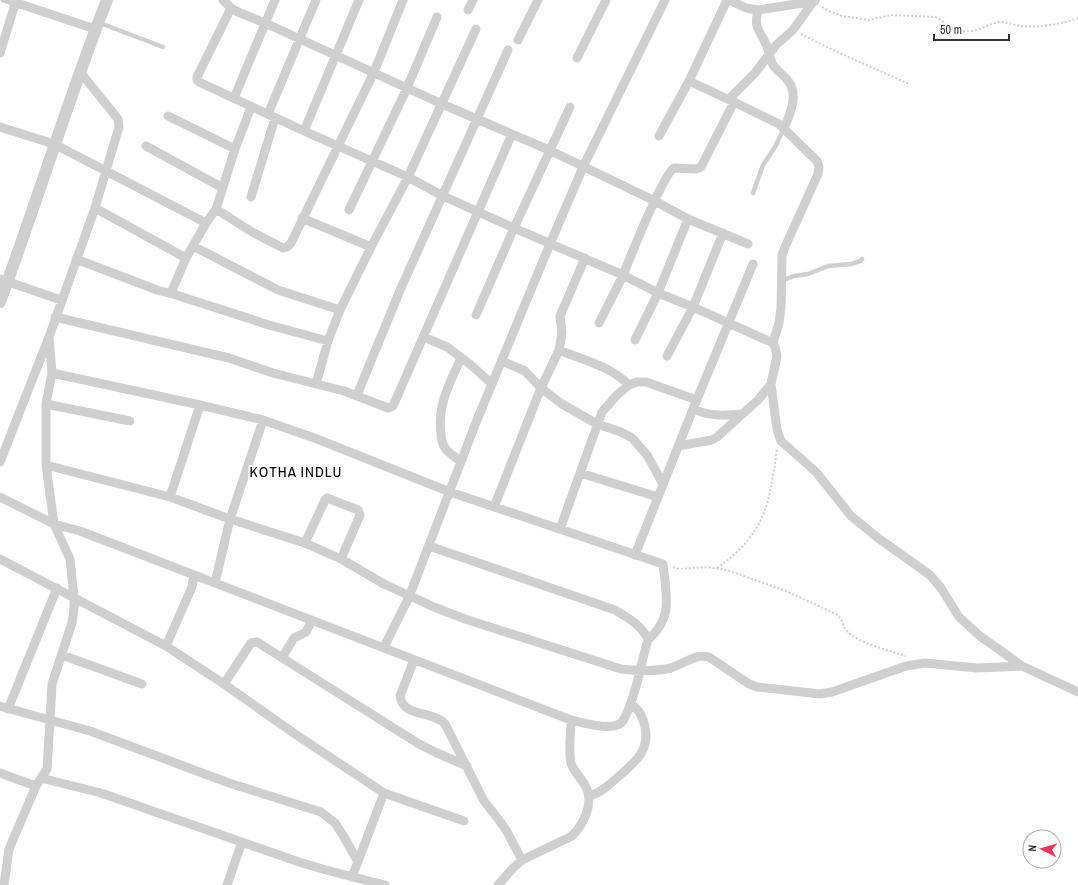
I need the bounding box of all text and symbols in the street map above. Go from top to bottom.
scale bar [934,16,1009,42]
text: 50 m [940,22,962,38]
district label: KOTHA INDLU [249,461,343,482]
north arrow [1022,829,1062,869]
text: N [1025,844,1039,852]

